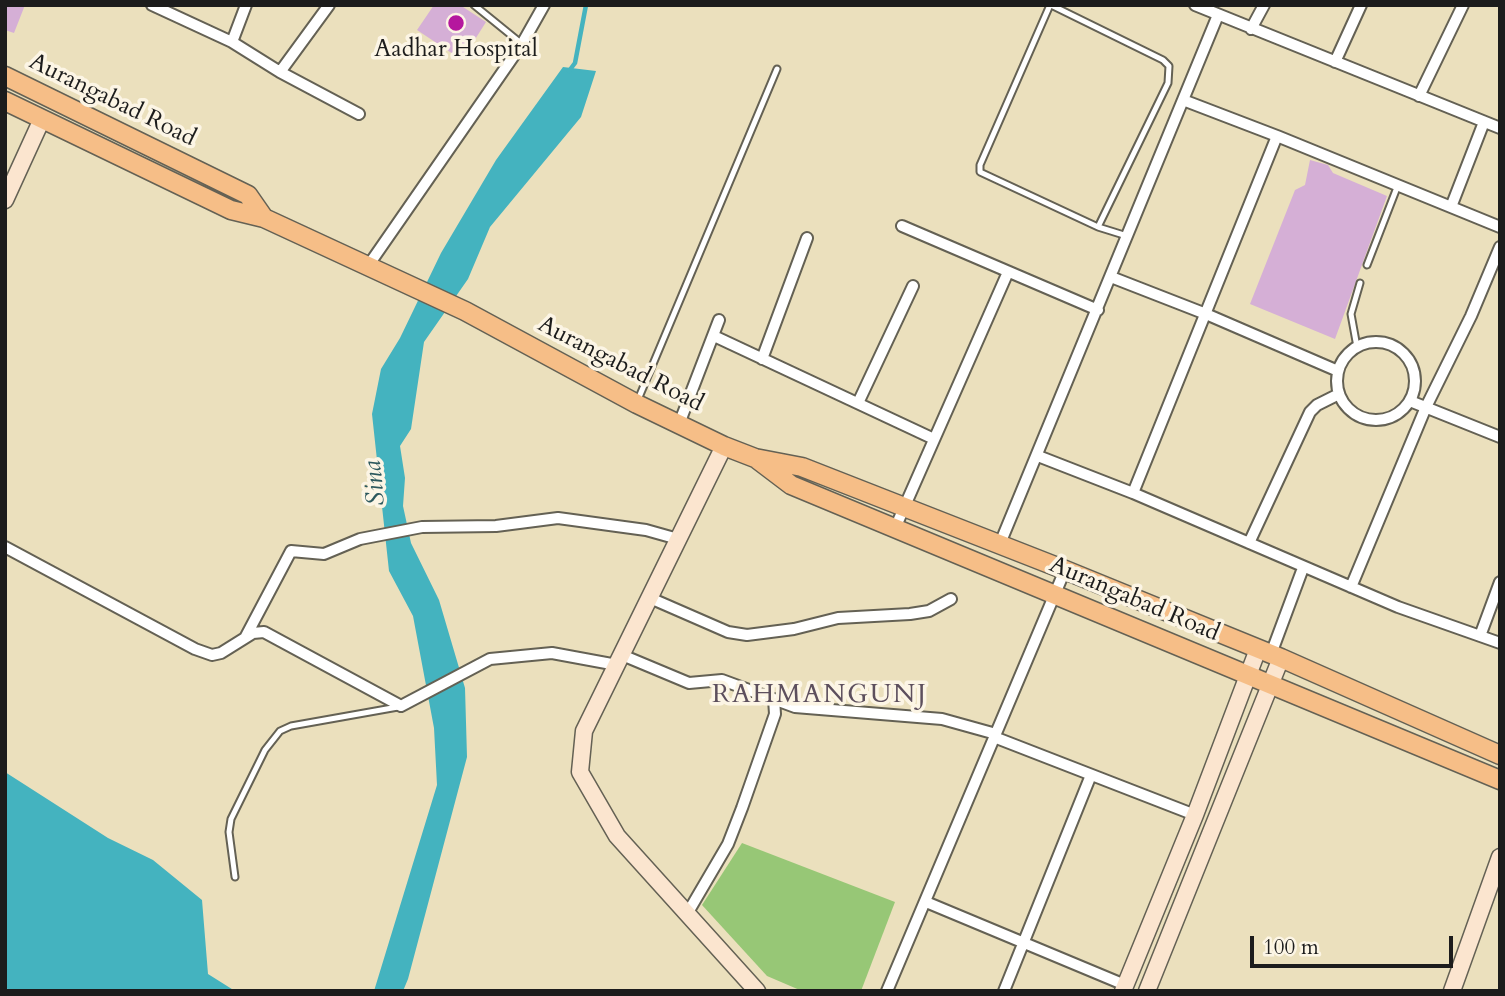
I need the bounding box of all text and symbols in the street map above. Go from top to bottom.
marker: Aadhar Hospital [446,13,466,33]
place label: Aadhar Hospital [374,36,538,64]
street label: Aurangabad Road [24,48,200,154]
street label: Aurangabad Road [532,311,708,419]
water label: Sina [358,459,394,507]
street label: Aurangabad Road [1045,551,1223,649]
district label: RAHMANGUNJ [713,680,927,712]
scale bar [1253,922,1456,966]
text: 100 m [1263,933,1319,962]

